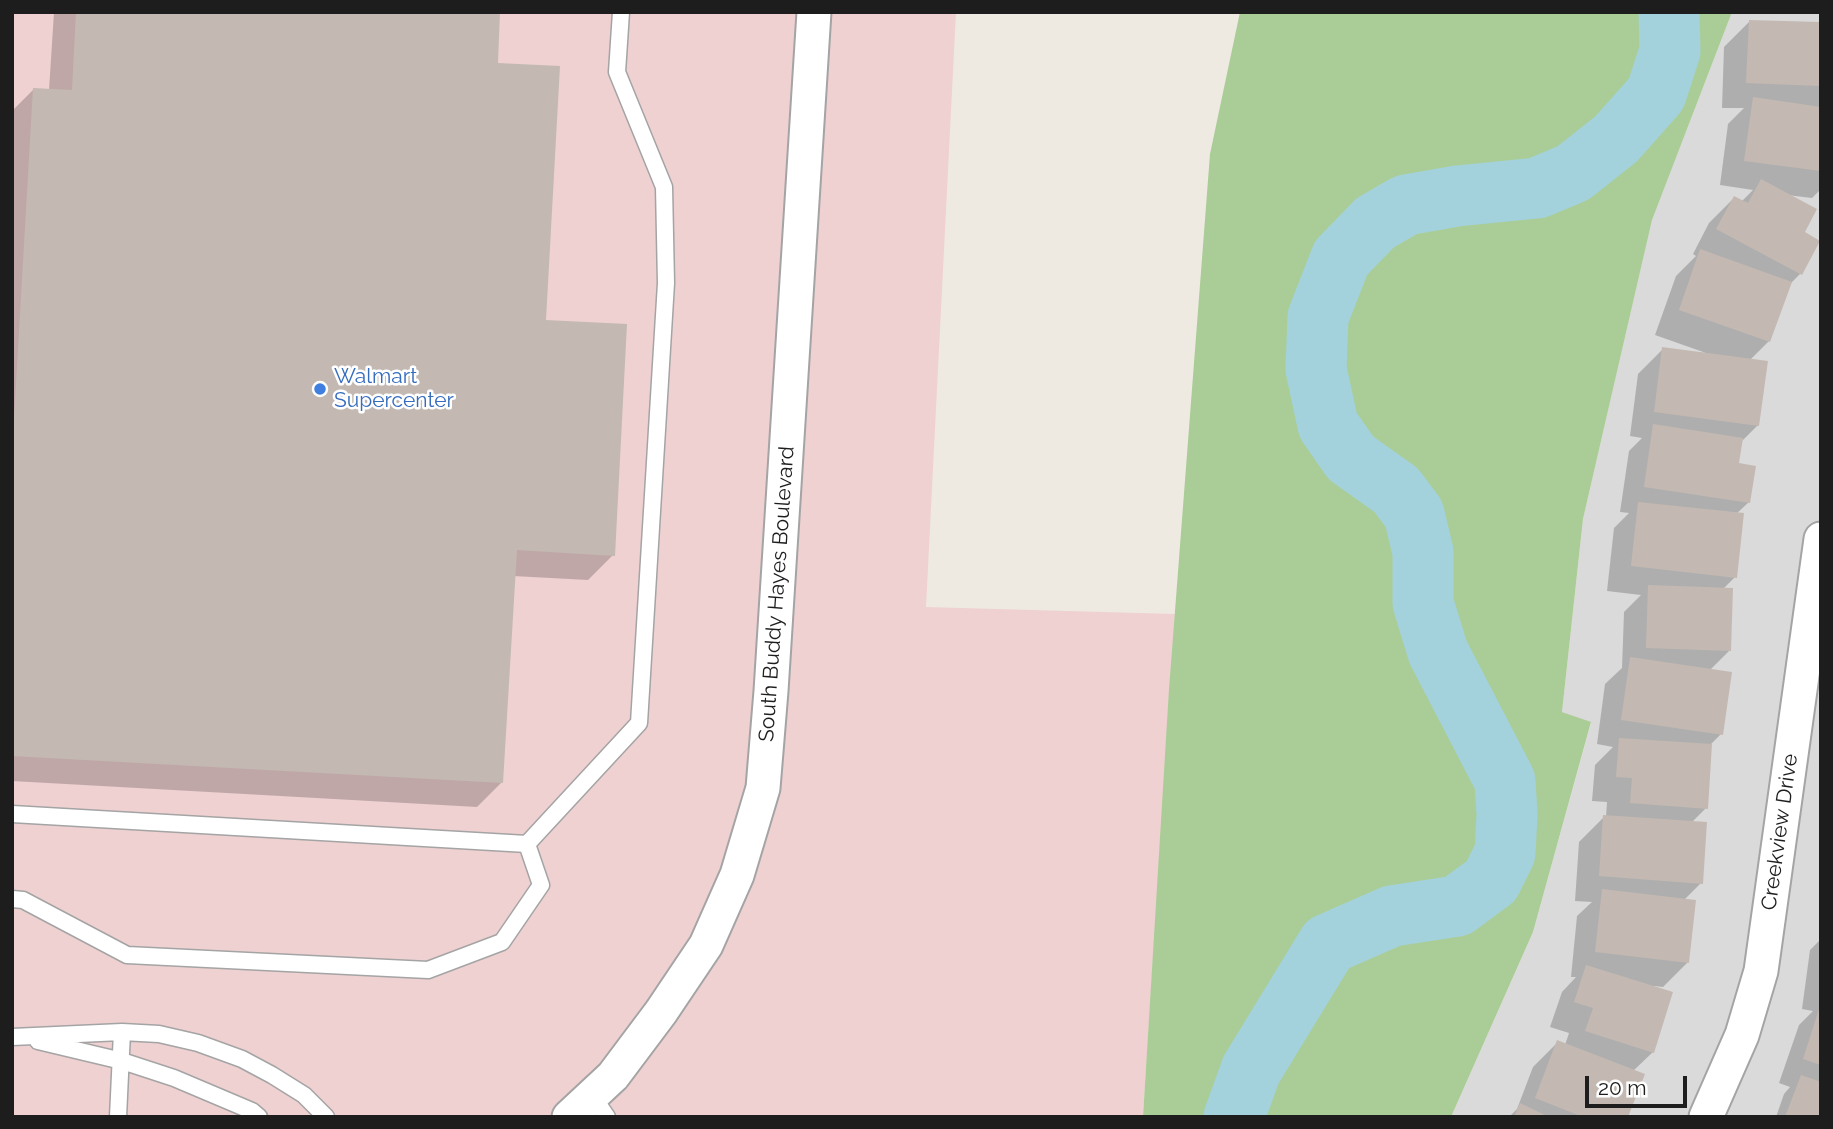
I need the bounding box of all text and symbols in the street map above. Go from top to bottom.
place label: Walmart Supercenter [334,364,454,414]
marker: Walmart Supercenter [312,381,328,397]
street label: South Buddy Hayes Boulevard [754,445,800,743]
street label: Creekview Drive [1757,752,1803,912]
scale bar [1588,1062,1689,1106]
text: 20 m [1598,1075,1646,1100]

